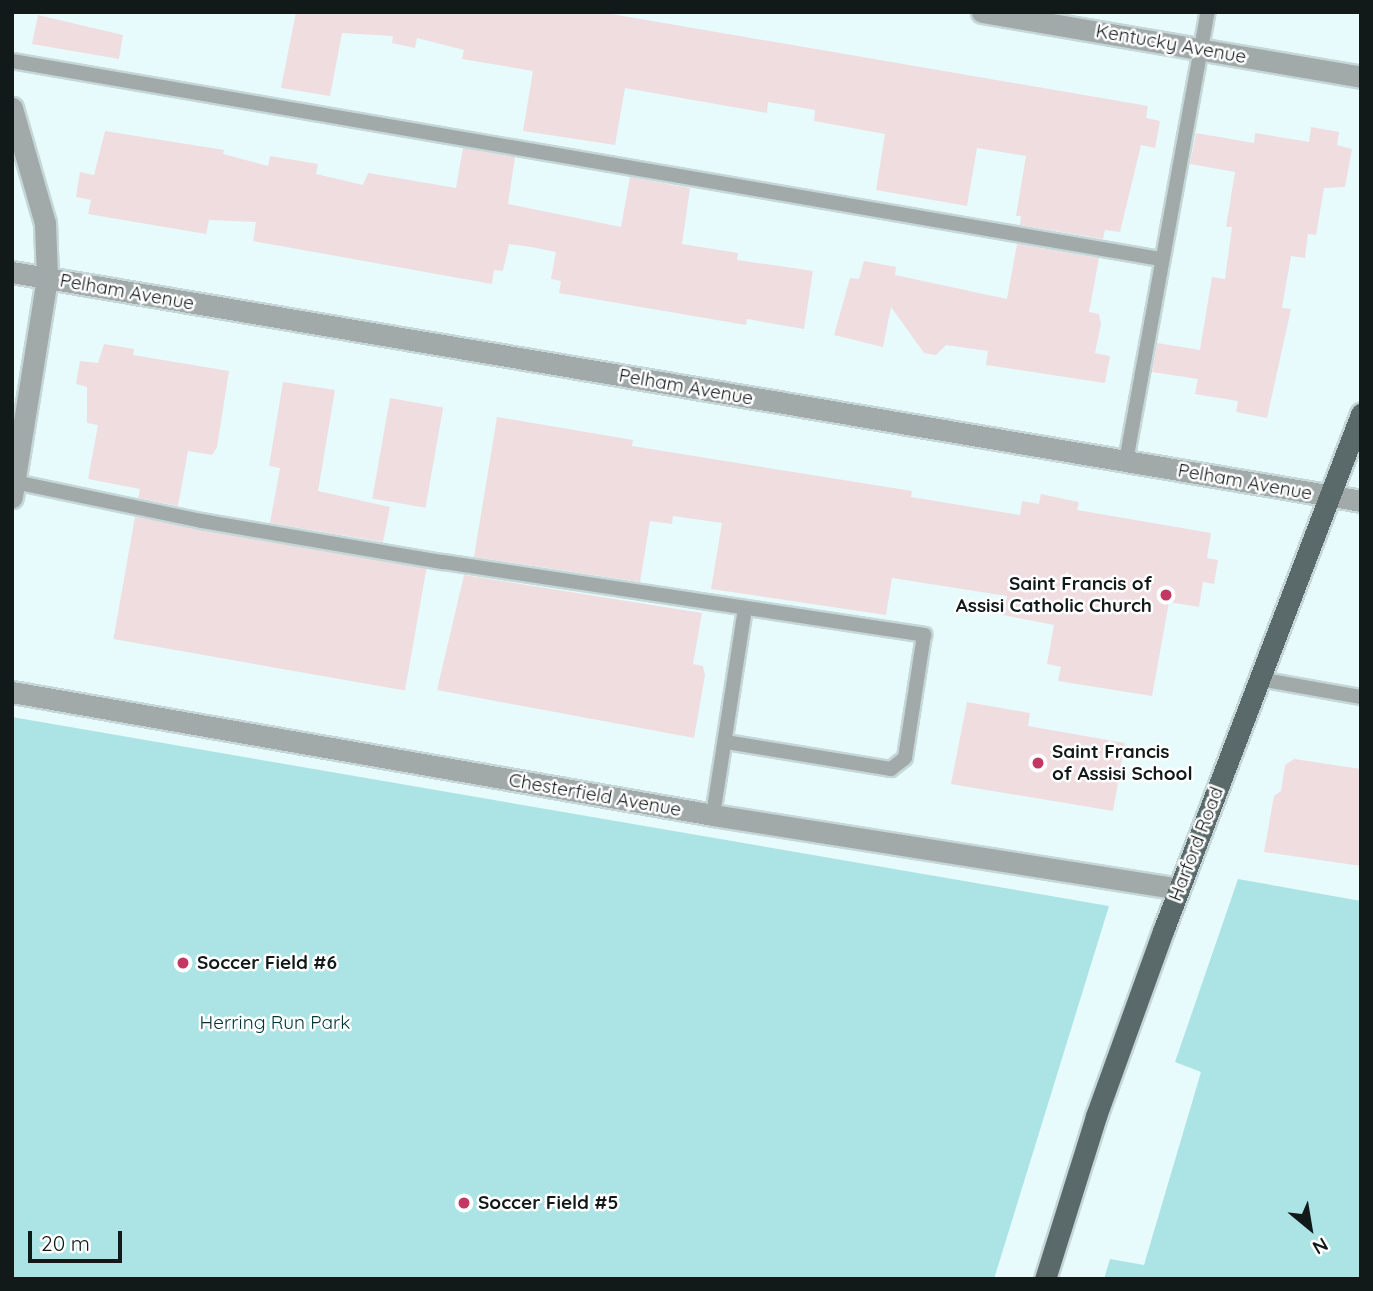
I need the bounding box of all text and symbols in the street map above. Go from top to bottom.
street label: Kentucky Avenue [1094,20,1248,68]
street label: Pelham Avenue [58,269,196,315]
street label: Pelham Avenue [617,364,755,410]
street label: Pelham Avenue [1176,459,1314,505]
place label: Saint Francis of Assisi Catholic Church [956,573,1152,617]
marker: Saint Francis of Assisi Catholic Church [1158,587,1174,603]
place label: Saint Francis of Assisi School [1052,741,1193,785]
marker: Saint Francis of Assisi School [1030,755,1046,771]
street label: Chesterfield Avenue [507,769,683,821]
street label: Harford Road [1164,784,1228,904]
place label: Soccer Field #6 [197,952,337,974]
marker: Soccer Field #6 [175,955,191,971]
park label: Herring Run Park [200,1012,350,1034]
place label: Soccer Field #5 [478,1192,618,1214]
north arrow [1275,1193,1345,1263]
marker: Soccer Field #5 [456,1195,472,1211]
scale bar [32,1218,126,1262]
text: 20 m [41,1230,90,1256]
text: N [1308,1232,1333,1260]

